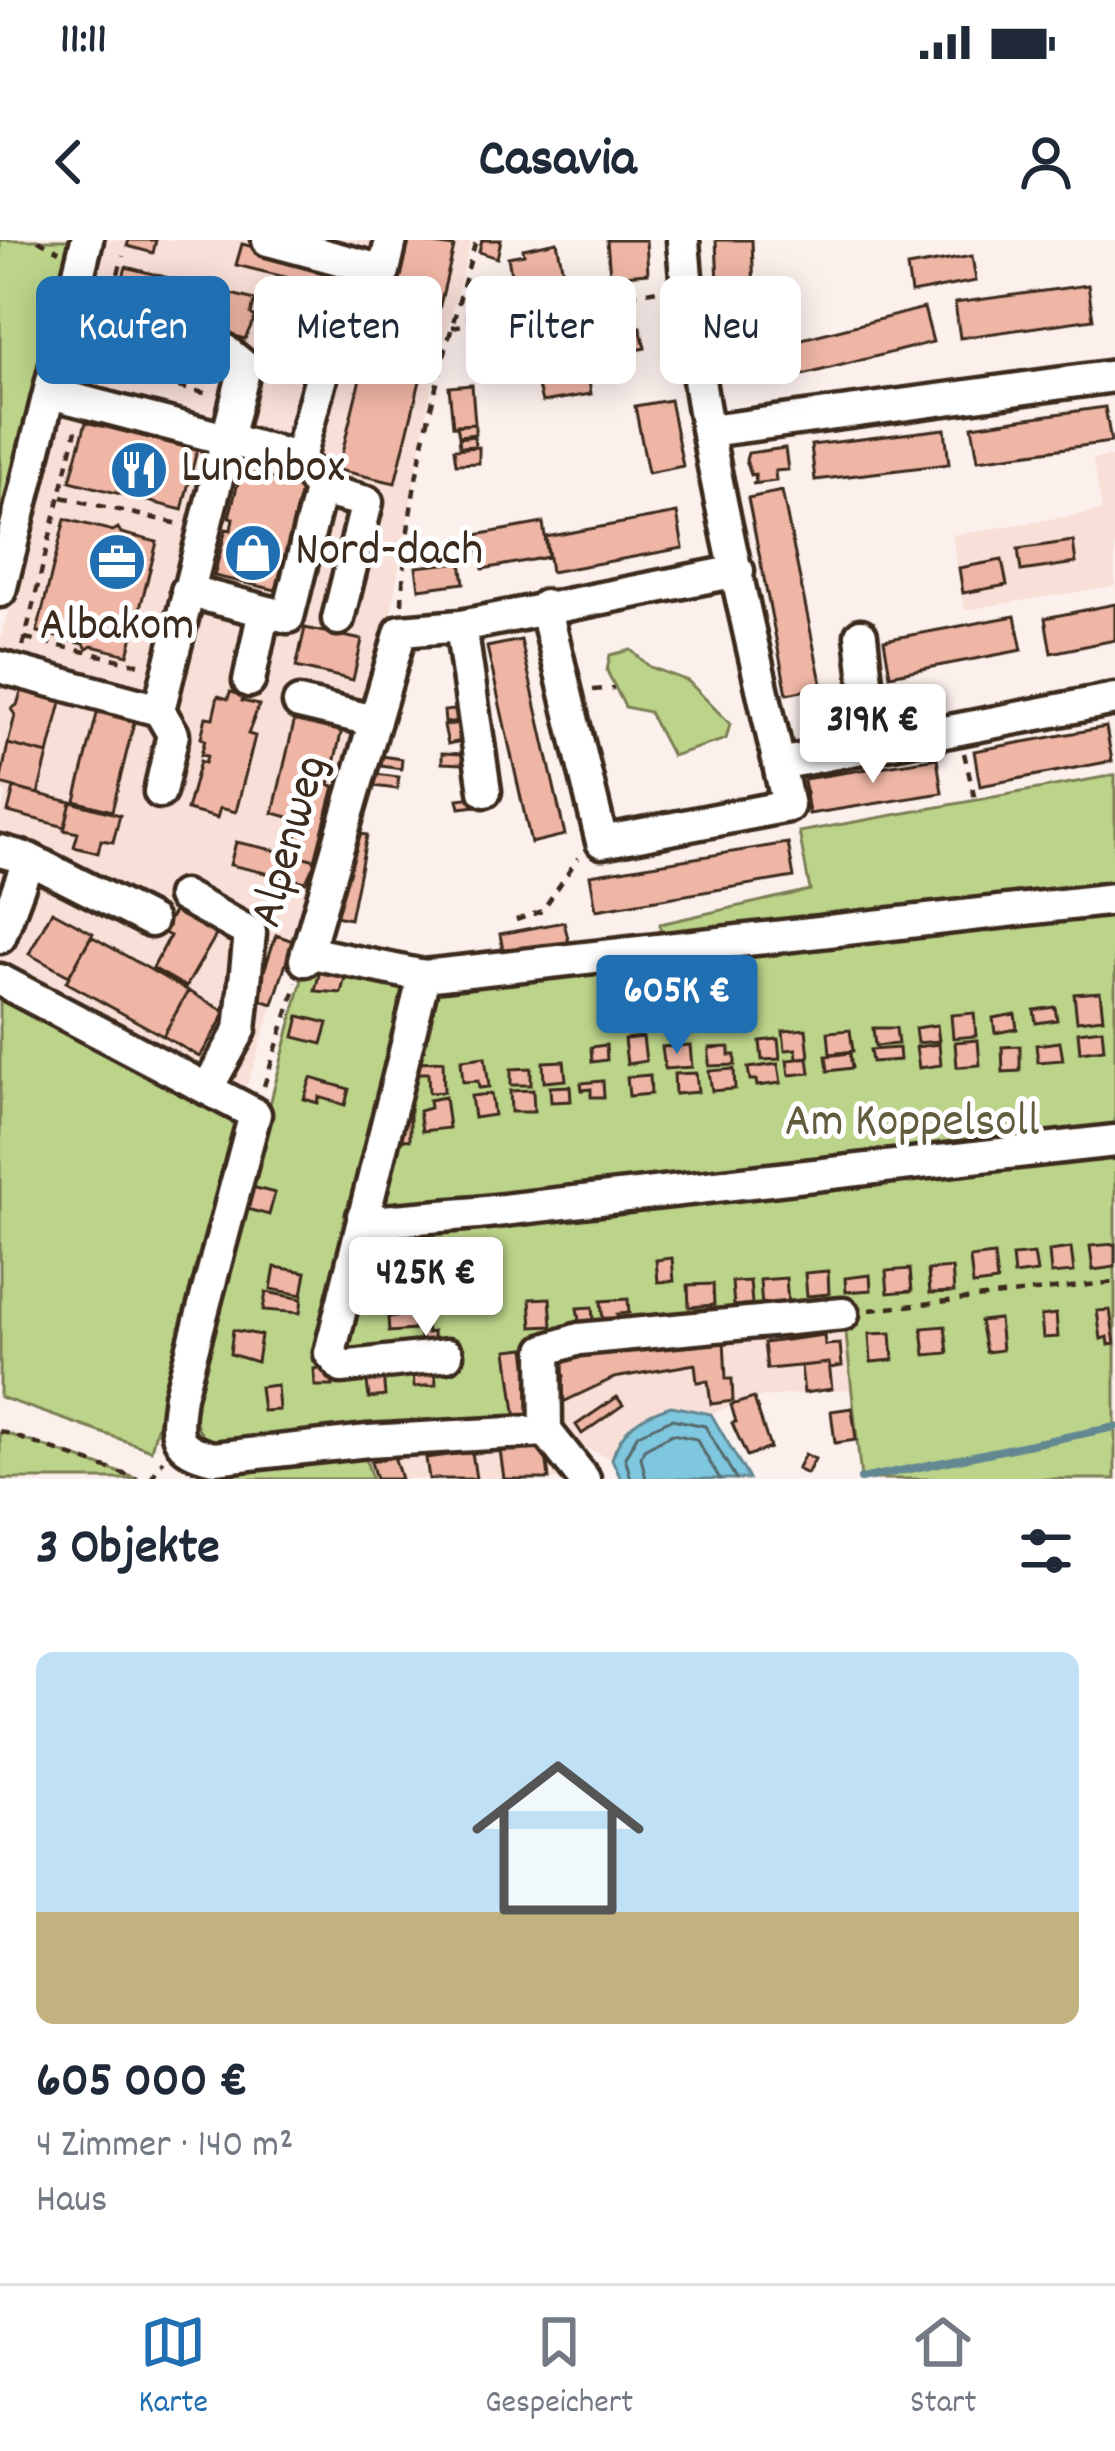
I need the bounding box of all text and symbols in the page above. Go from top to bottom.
text: 11:11 [60,10,107,74]
text: Casavia [479,124,636,201]
icon: back [36,129,102,195]
icon: person [1013,129,1079,195]
chip: Kaufen [36,276,230,384]
chip: Mieten [254,276,442,384]
chip: Filter [466,276,636,384]
chip: Neu [660,276,801,384]
place label: Lunchbox [181,436,345,505]
restaurant icon: Lunchbox [108,439,170,501]
place label: Nord-dach [295,519,483,588]
shop icon: Nord-dach [222,522,284,584]
office icon: Albakom [86,531,148,593]
place label: Albakom [40,594,194,663]
pin: 319K € [775,684,971,786]
text: 319K € [827,695,919,750]
street label: Alpenweg [235,748,349,936]
pin: 605K € [579,955,775,1057]
text: 605K € [623,966,731,1021]
park label: Am Koppelsoll [785,1090,1039,1159]
pin: 425K € [328,1237,524,1339]
text: 425K € [376,1248,476,1303]
text: 3 Objekte [36,1515,220,1587]
icon: filters [1013,1518,1079,1584]
icon: home [450,1730,666,1946]
text: 605 000 € [36,2048,248,2120]
text: 4 Zimmer · 140 m² [36,2120,293,2175]
text: Haus [36,2175,108,2230]
tab: Karte [138,2309,208,2428]
tab: Gespeichert [485,2309,633,2428]
tab: Start [910,2309,977,2428]

